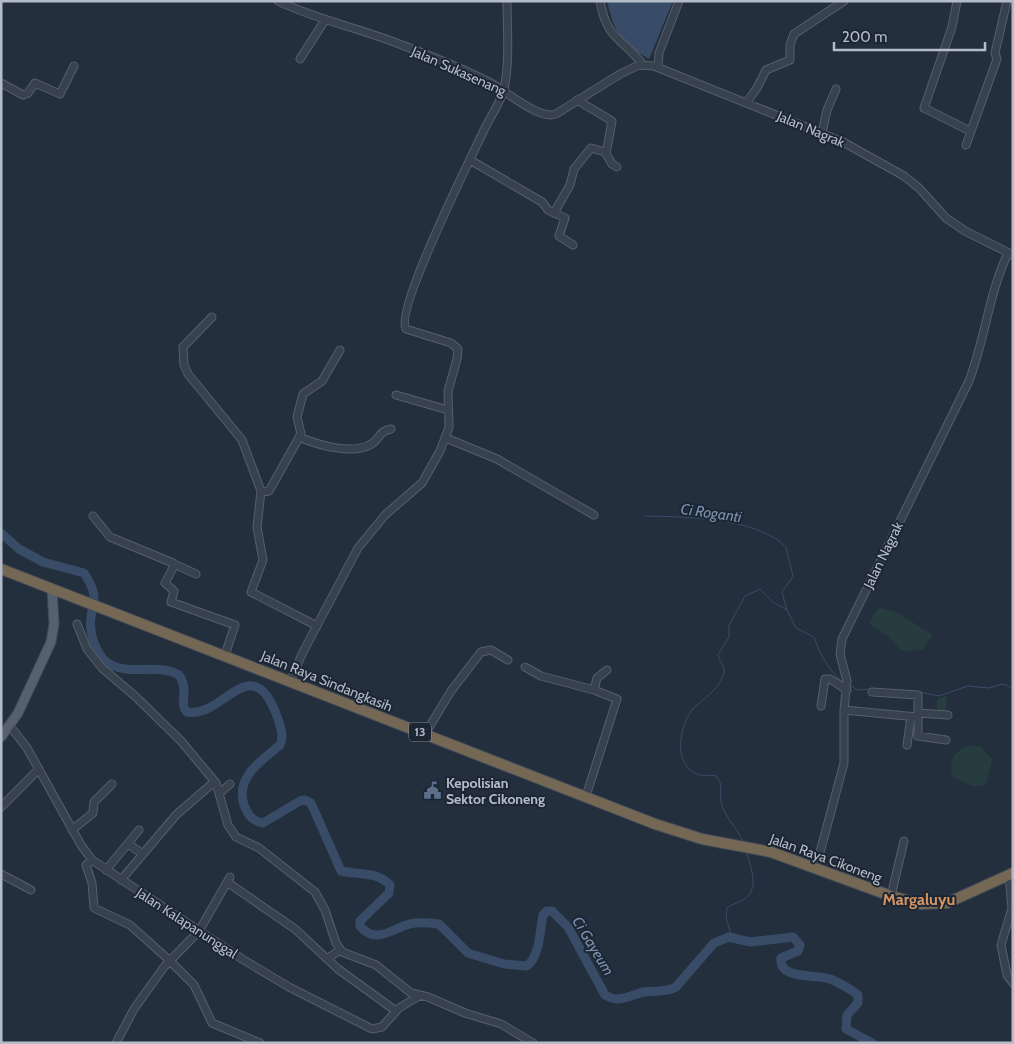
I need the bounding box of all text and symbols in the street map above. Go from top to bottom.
scale bar [834,20,985,52]
text: 200 m [842,28,887,46]
street label: Jalan Sukasenang [408,42,510,100]
street label: Jalan Nagrak [773,106,848,152]
water label: Ci Roganti [679,500,743,526]
street label: Jalan Nagrak [859,518,907,592]
street label: Jalan Raya Sindangkasih [258,646,395,716]
road number: 13 [409,722,431,742]
place label: Kepolisian Sektor Cikoneng [446,774,545,808]
public building icon: Kepolisian Sektor Cikoneng [422,781,442,801]
street label: Jalan Raya Cikoneng [766,829,886,887]
street label: Jalan Kalapanunggal [132,883,242,963]
district label: Margaluyu [883,890,955,909]
water label: Ci Gayeum [568,913,618,979]

